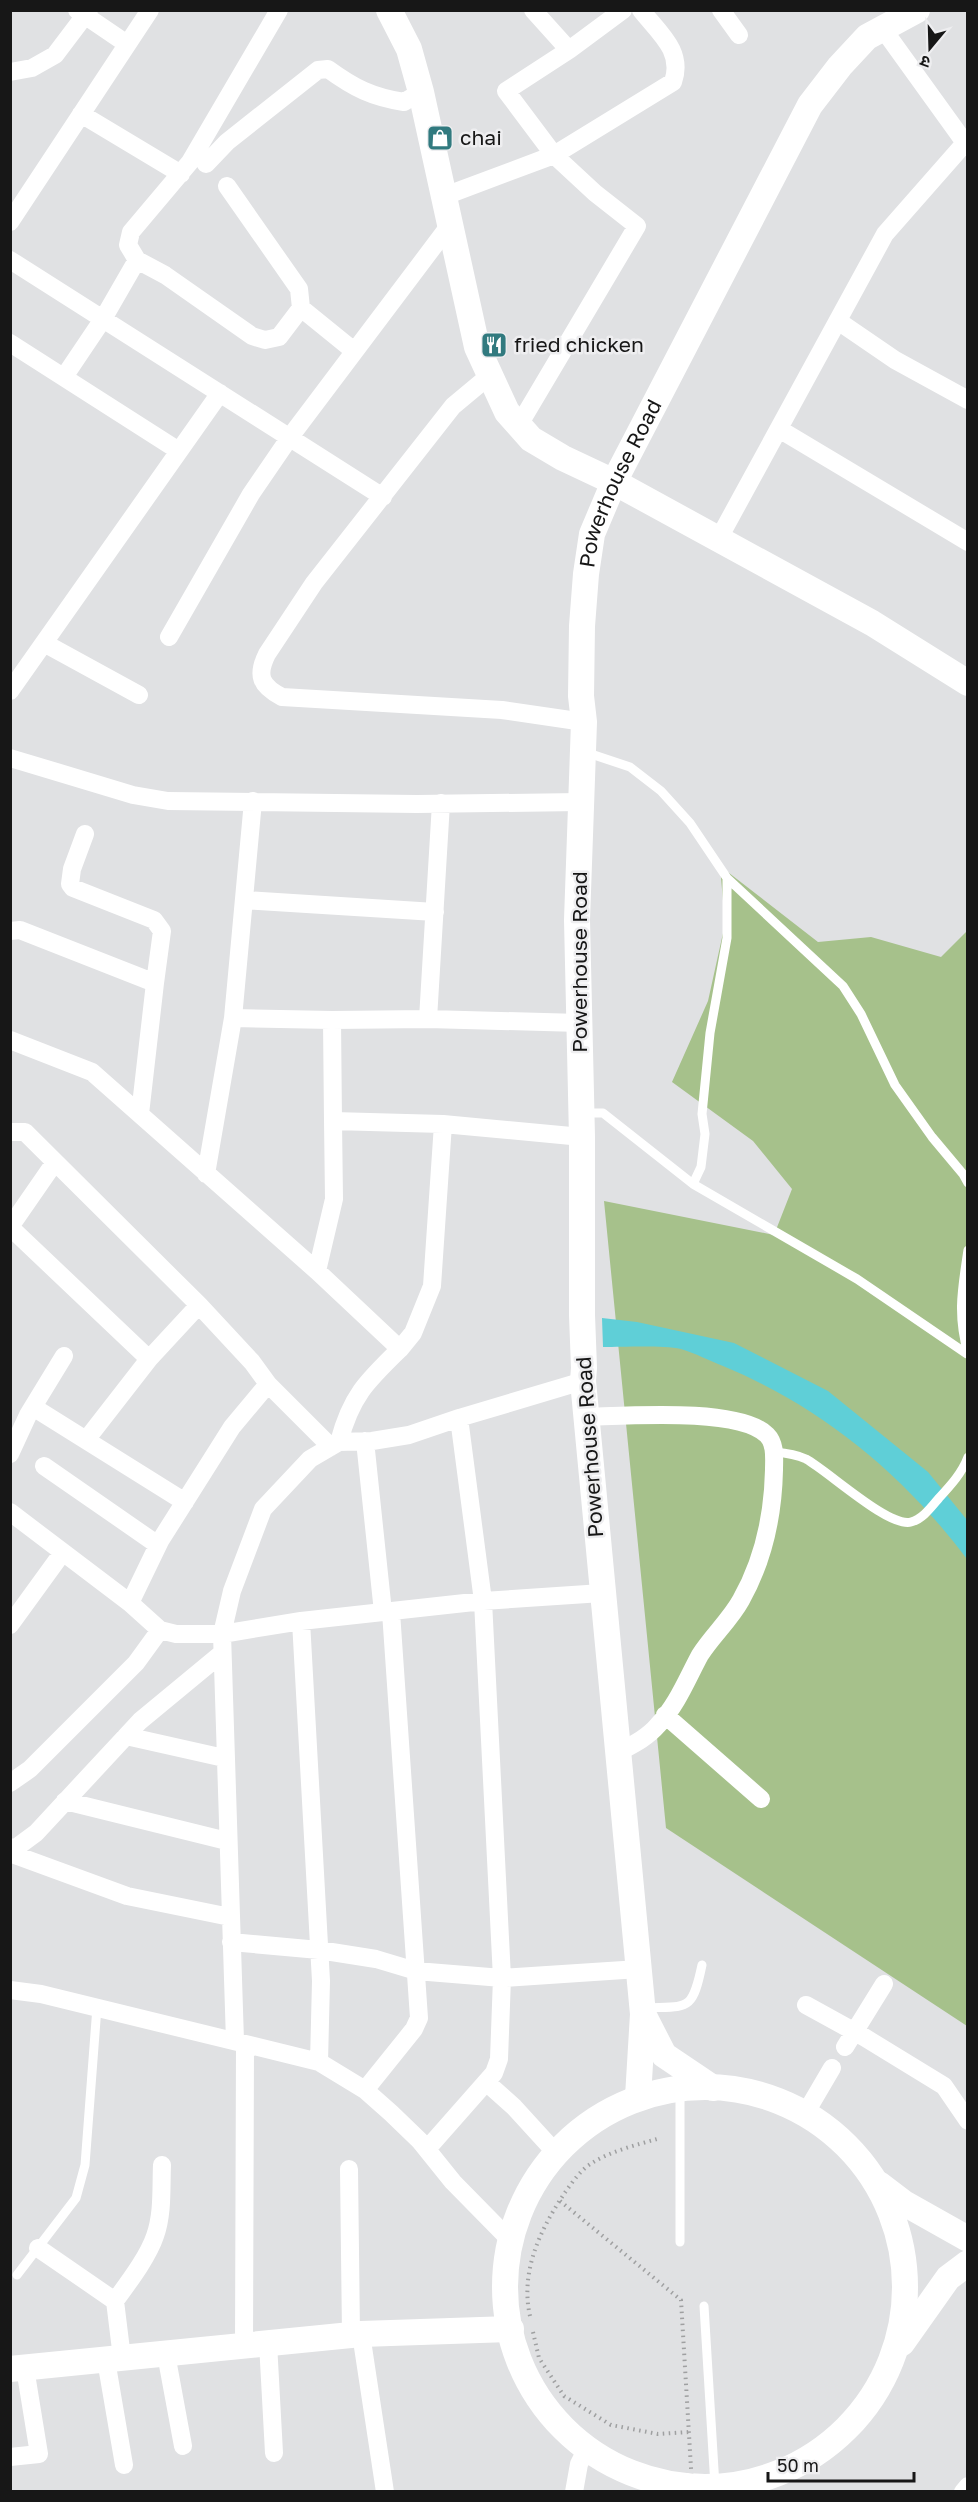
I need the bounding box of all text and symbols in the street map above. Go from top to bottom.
north arrow [900,18,960,78]
text: उ [917,51,933,73]
shop icon: chai [425,123,455,153]
place label: chai [460,124,502,150]
restaurant icon: fried chicken [479,330,509,360]
place label: fried chicken [514,331,644,357]
street label: Powerhouse Road [573,395,667,569]
street label: Powerhouse Road [566,871,592,1053]
street label: Powerhouse Road [570,1356,608,1538]
scale bar [768,2445,914,2483]
text: 50 m [777,2454,819,2476]

